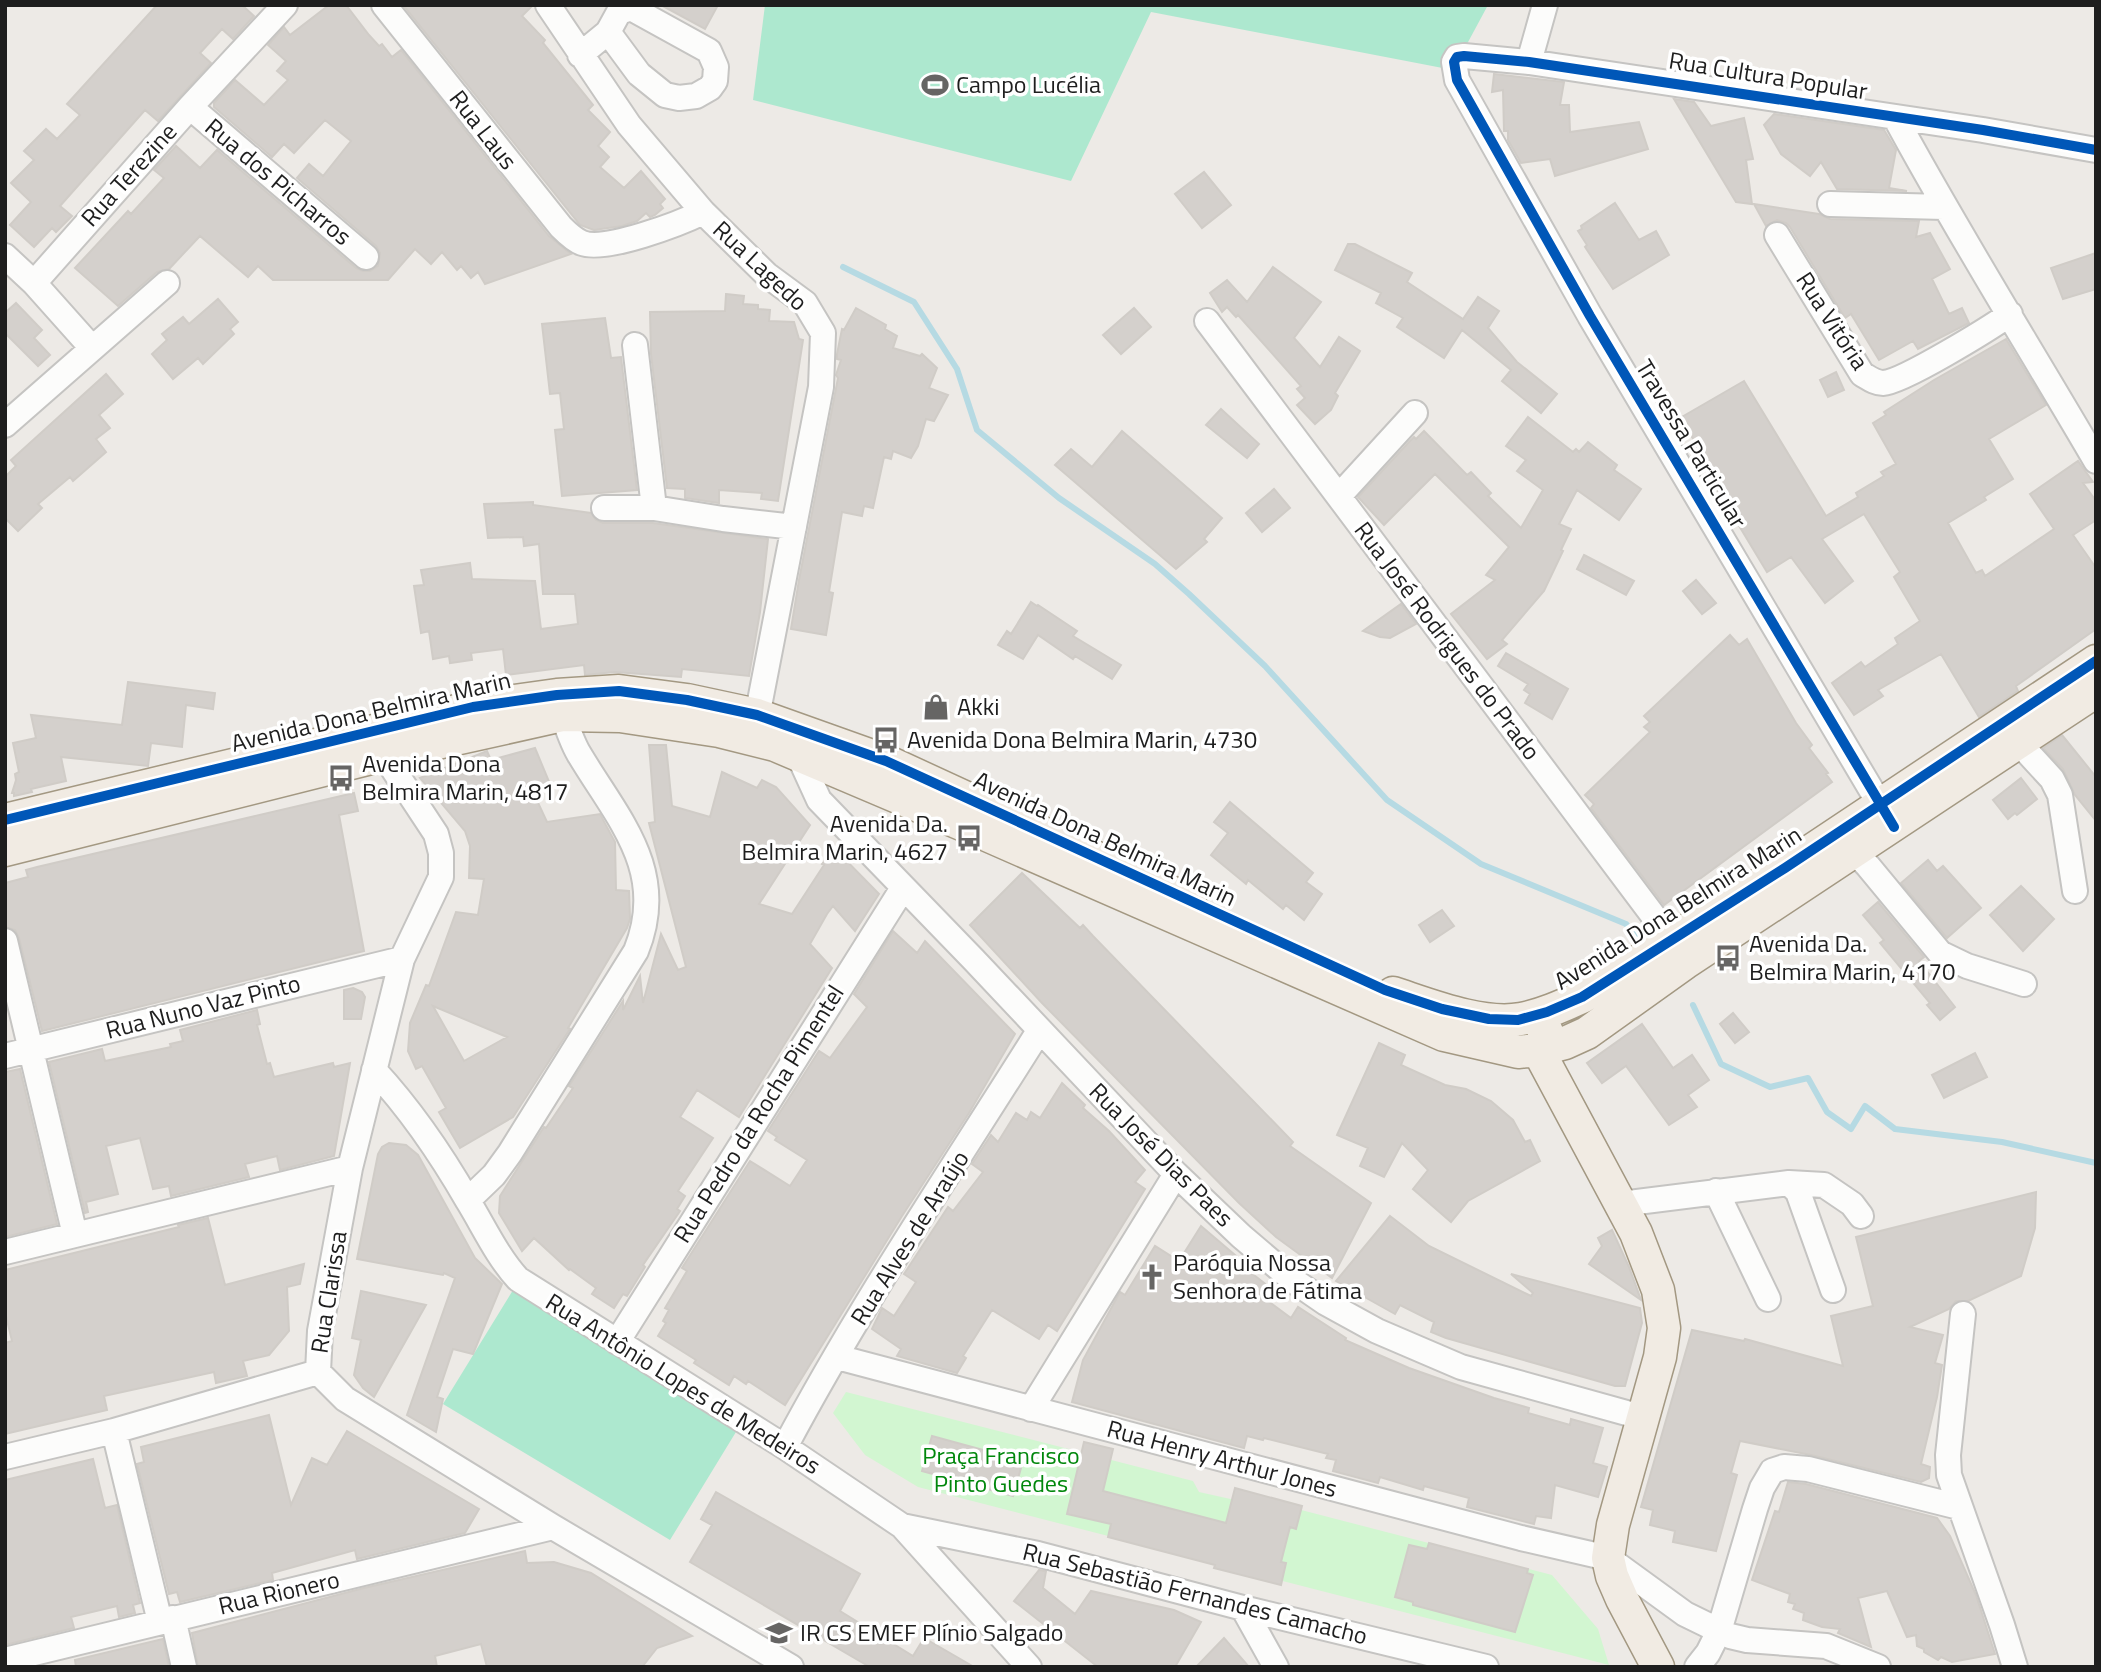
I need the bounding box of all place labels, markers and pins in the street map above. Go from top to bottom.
place label: Campo Lucélia [956,66,1101,102]
sports icon: Campo Lucélia [920,70,950,100]
place label: Akki [957,688,1000,724]
shop icon: Akki [921,692,951,722]
place label: Avenida Dona Belmira Marin, 4730 [907,721,1257,757]
bus stop icon: Avenida Dona Belmira Marin, 4730 [871,725,901,755]
place label: Avenida Dona Belmira Marin, 4817 [362,745,568,809]
bus stop icon: Avenida Dona Belmira Marin, 4817 [326,763,356,793]
place label: Avenida Da. Belmira Marin, 4627 [742,805,948,869]
bus stop icon: Avenida Da. Belmira Marin, 4627 [954,823,984,853]
place label: Avenida Da. Belmira Marin, 4170 [1749,925,1955,989]
bus stop icon: Avenida Da. Belmira Marin, 4170 [1713,943,1743,973]
place label: Paróquia Nossa Senhora de Fátima [1173,1244,1362,1308]
church icon: Paróquia Nossa Senhora de Fátima [1137,1262,1167,1292]
place label: IR CS EMEF Plínio Salgado [800,1614,1063,1650]
school or university icon: IR CS EMEF Plínio Salgado [764,1618,794,1648]

